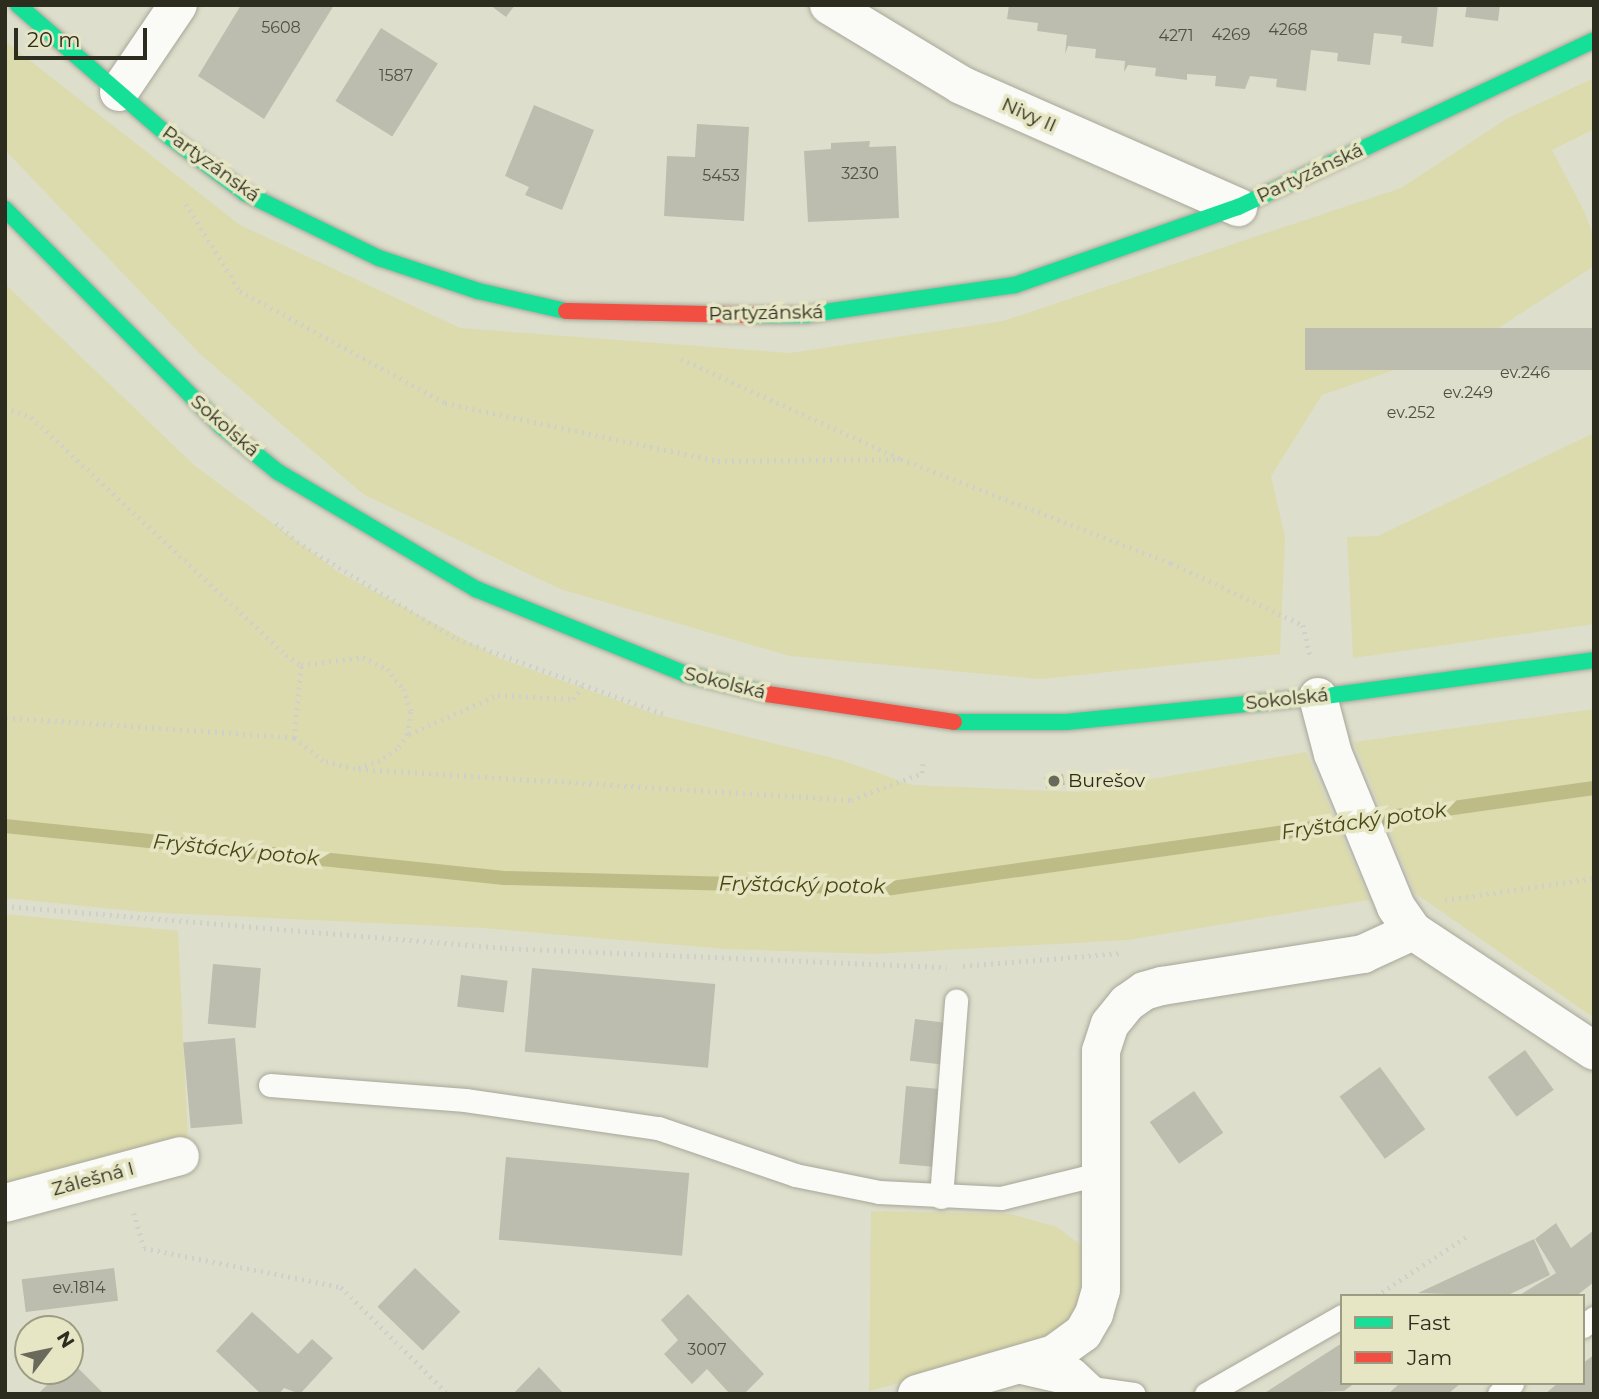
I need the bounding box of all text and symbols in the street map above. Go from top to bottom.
scale bar [18,14,150,58]
house number: 5608 [261,18,301,38]
house number: 4268 [1268,20,1308,40]
house number: 4269 [1211,25,1251,45]
house number: 4271 [1159,26,1193,46]
text: 20 m [27,27,81,52]
house number: 1587 [379,66,413,86]
street label: Nivy II [998,93,1060,137]
street label: Partyzánská [158,121,264,207]
street label: Partyzánská [1253,138,1367,208]
house number: 3230 [841,164,879,184]
house number: 5453 [702,166,740,186]
street label: Partyzánská [708,301,824,325]
house number: ev.246 [1500,363,1550,383]
house number: ev.249 [1443,383,1493,403]
street label: Sokolská [186,390,264,462]
house number: ev.252 [1387,403,1435,423]
street label: Sokolská [682,662,768,704]
street label: Sokolská [1244,683,1330,715]
place label: Burešov [1068,770,1145,792]
marker: Burešov [1046,773,1062,789]
water label: Fryštácký potok [1280,797,1448,845]
water label: Fryštácký potok [152,829,320,871]
water label: Fryštácký potok [718,871,886,899]
street label: Zálešná I [49,1157,137,1201]
house number: ev.1814 [52,1278,106,1298]
legend [1340,1294,1585,1385]
text: Fast [1407,1310,1451,1335]
north arrow [14,1315,84,1385]
text: N [52,1327,79,1352]
house number: 3007 [687,1340,727,1360]
text: Jam [1407,1345,1452,1370]

